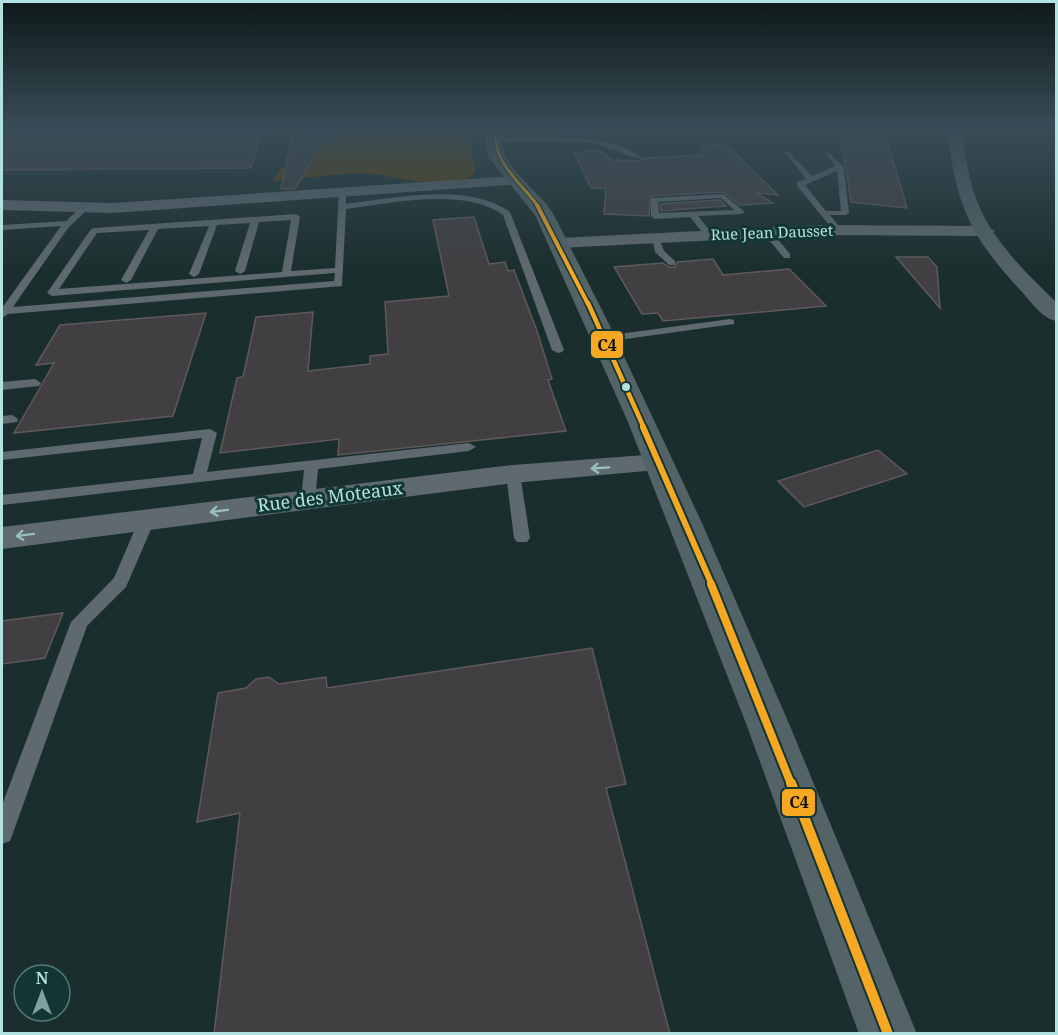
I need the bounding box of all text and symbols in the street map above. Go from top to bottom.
street label: Rue Jean Dausset [710,220,833,244]
line badge: C4 [590,330,624,359]
text: C4 [597,334,617,356]
unlabelled marker [620,381,632,393]
one-way arrow [591,462,611,473]
street label: Rue des Moteaux [256,475,405,517]
one-way arrow [209,505,229,516]
one-way arrow [16,529,36,540]
line badge: C4 [781,788,816,817]
text: C4 [789,791,809,813]
north arrow [12,963,72,1023]
text: N [36,967,49,989]

